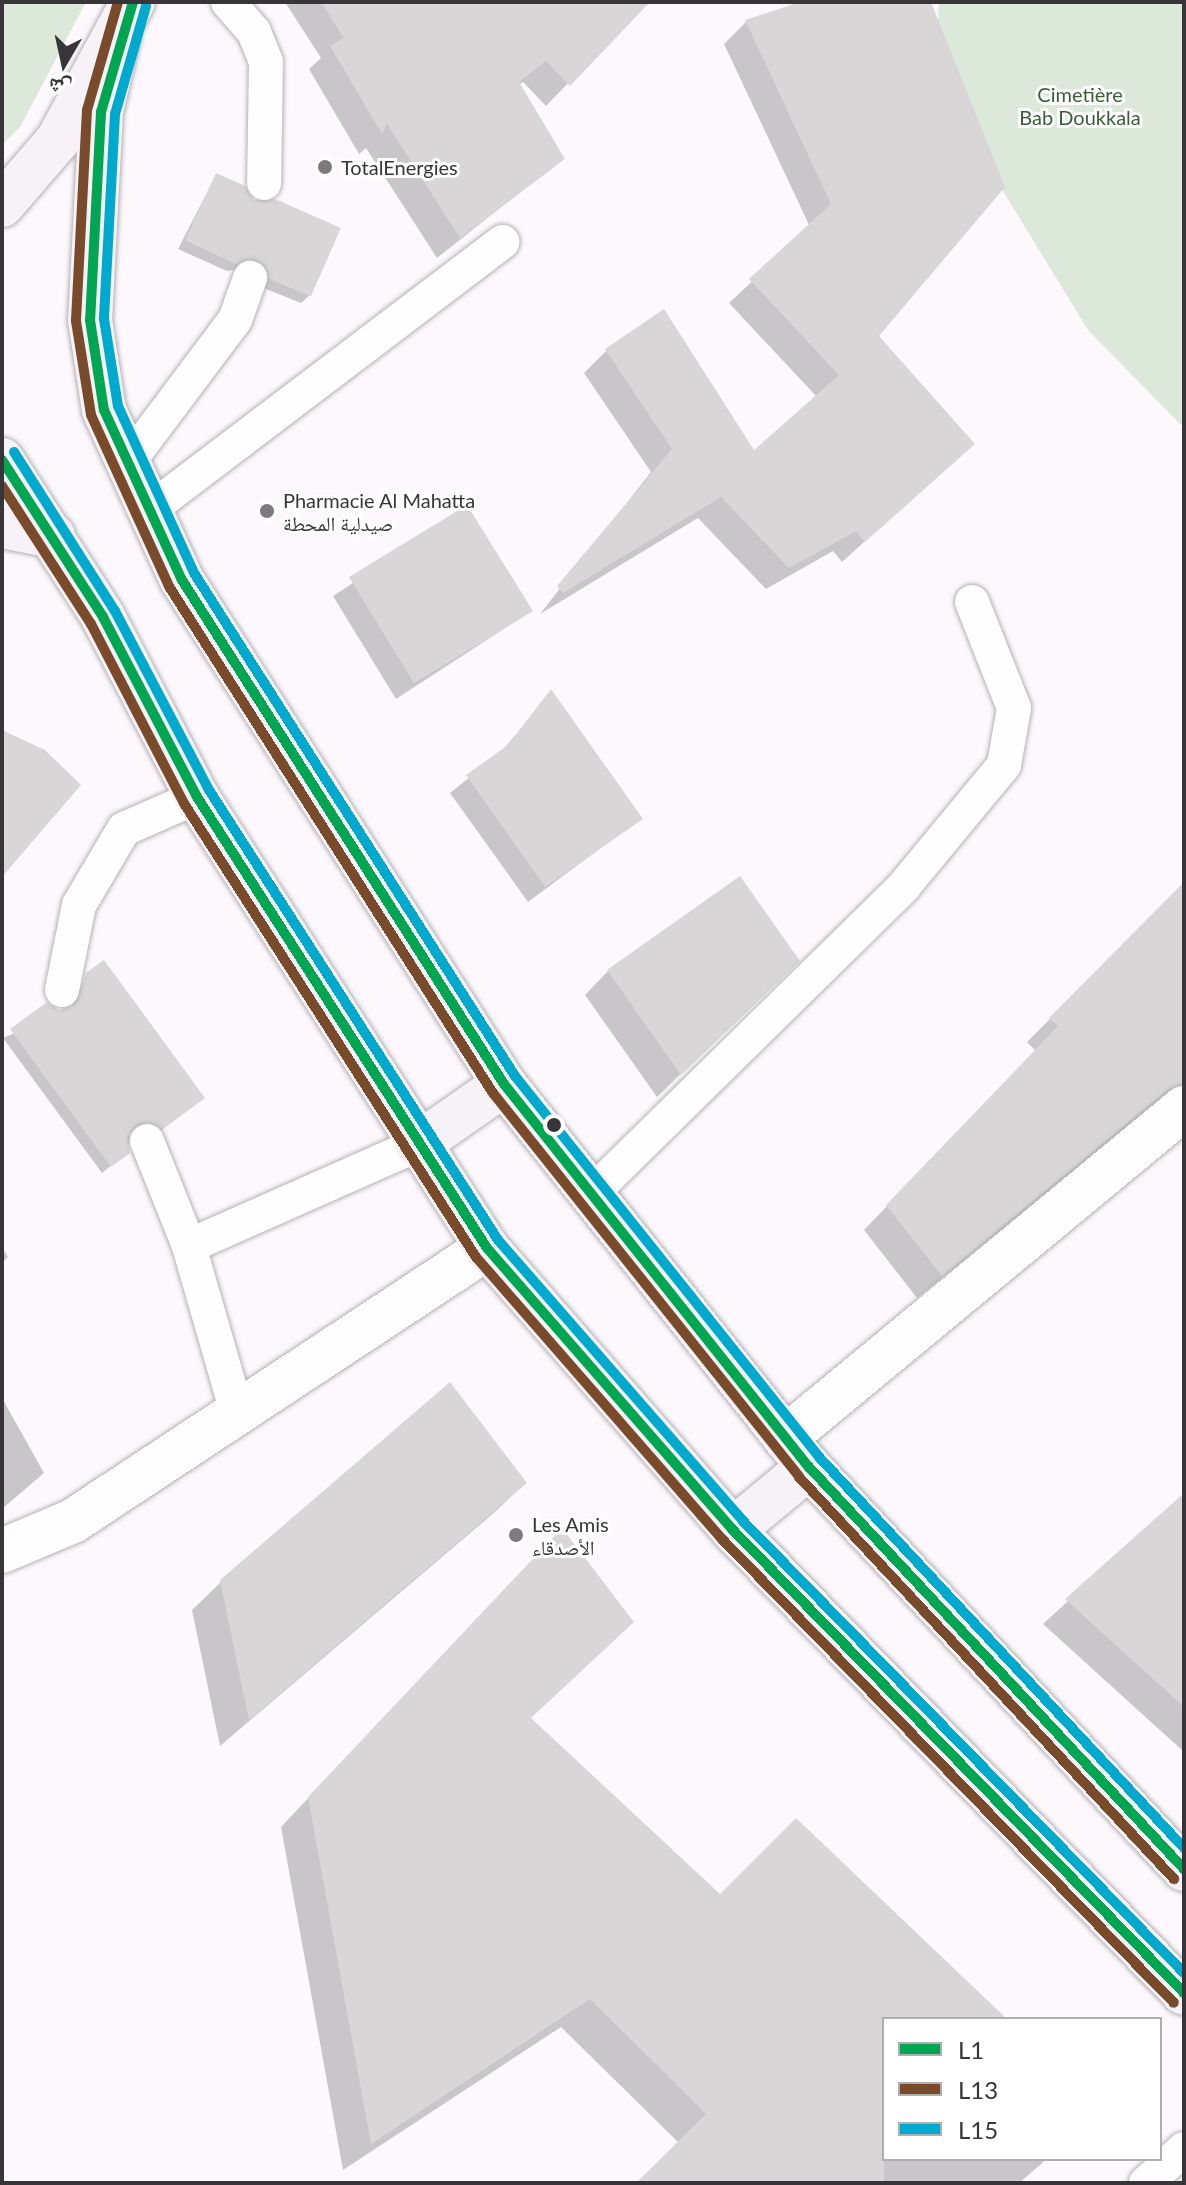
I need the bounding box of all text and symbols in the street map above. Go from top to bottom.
north arrow [24,24,104,104]
text: ش [47,73,74,103]
park label: Cimetière Bab Doukkala [1019,83,1141,130]
place label: TotalEnergies [341,155,458,179]
marker: TotalEnergies [316,158,334,176]
place label: Pharmacie Al Mahatta صيدلية المحطة [283,488,476,535]
marker: Pharmacie Al Mahatta صيدلية المحطة [258,502,276,520]
unlabelled marker [546,1117,562,1133]
place label: Les Amis الأصدقاء [532,1512,609,1559]
marker: Les Amis الأصدقاء [507,1526,525,1544]
legend [882,2017,1162,2161]
text: L1 [958,2035,984,2064]
text: L13 [958,2075,998,2104]
text: L15 [958,2115,998,2144]

